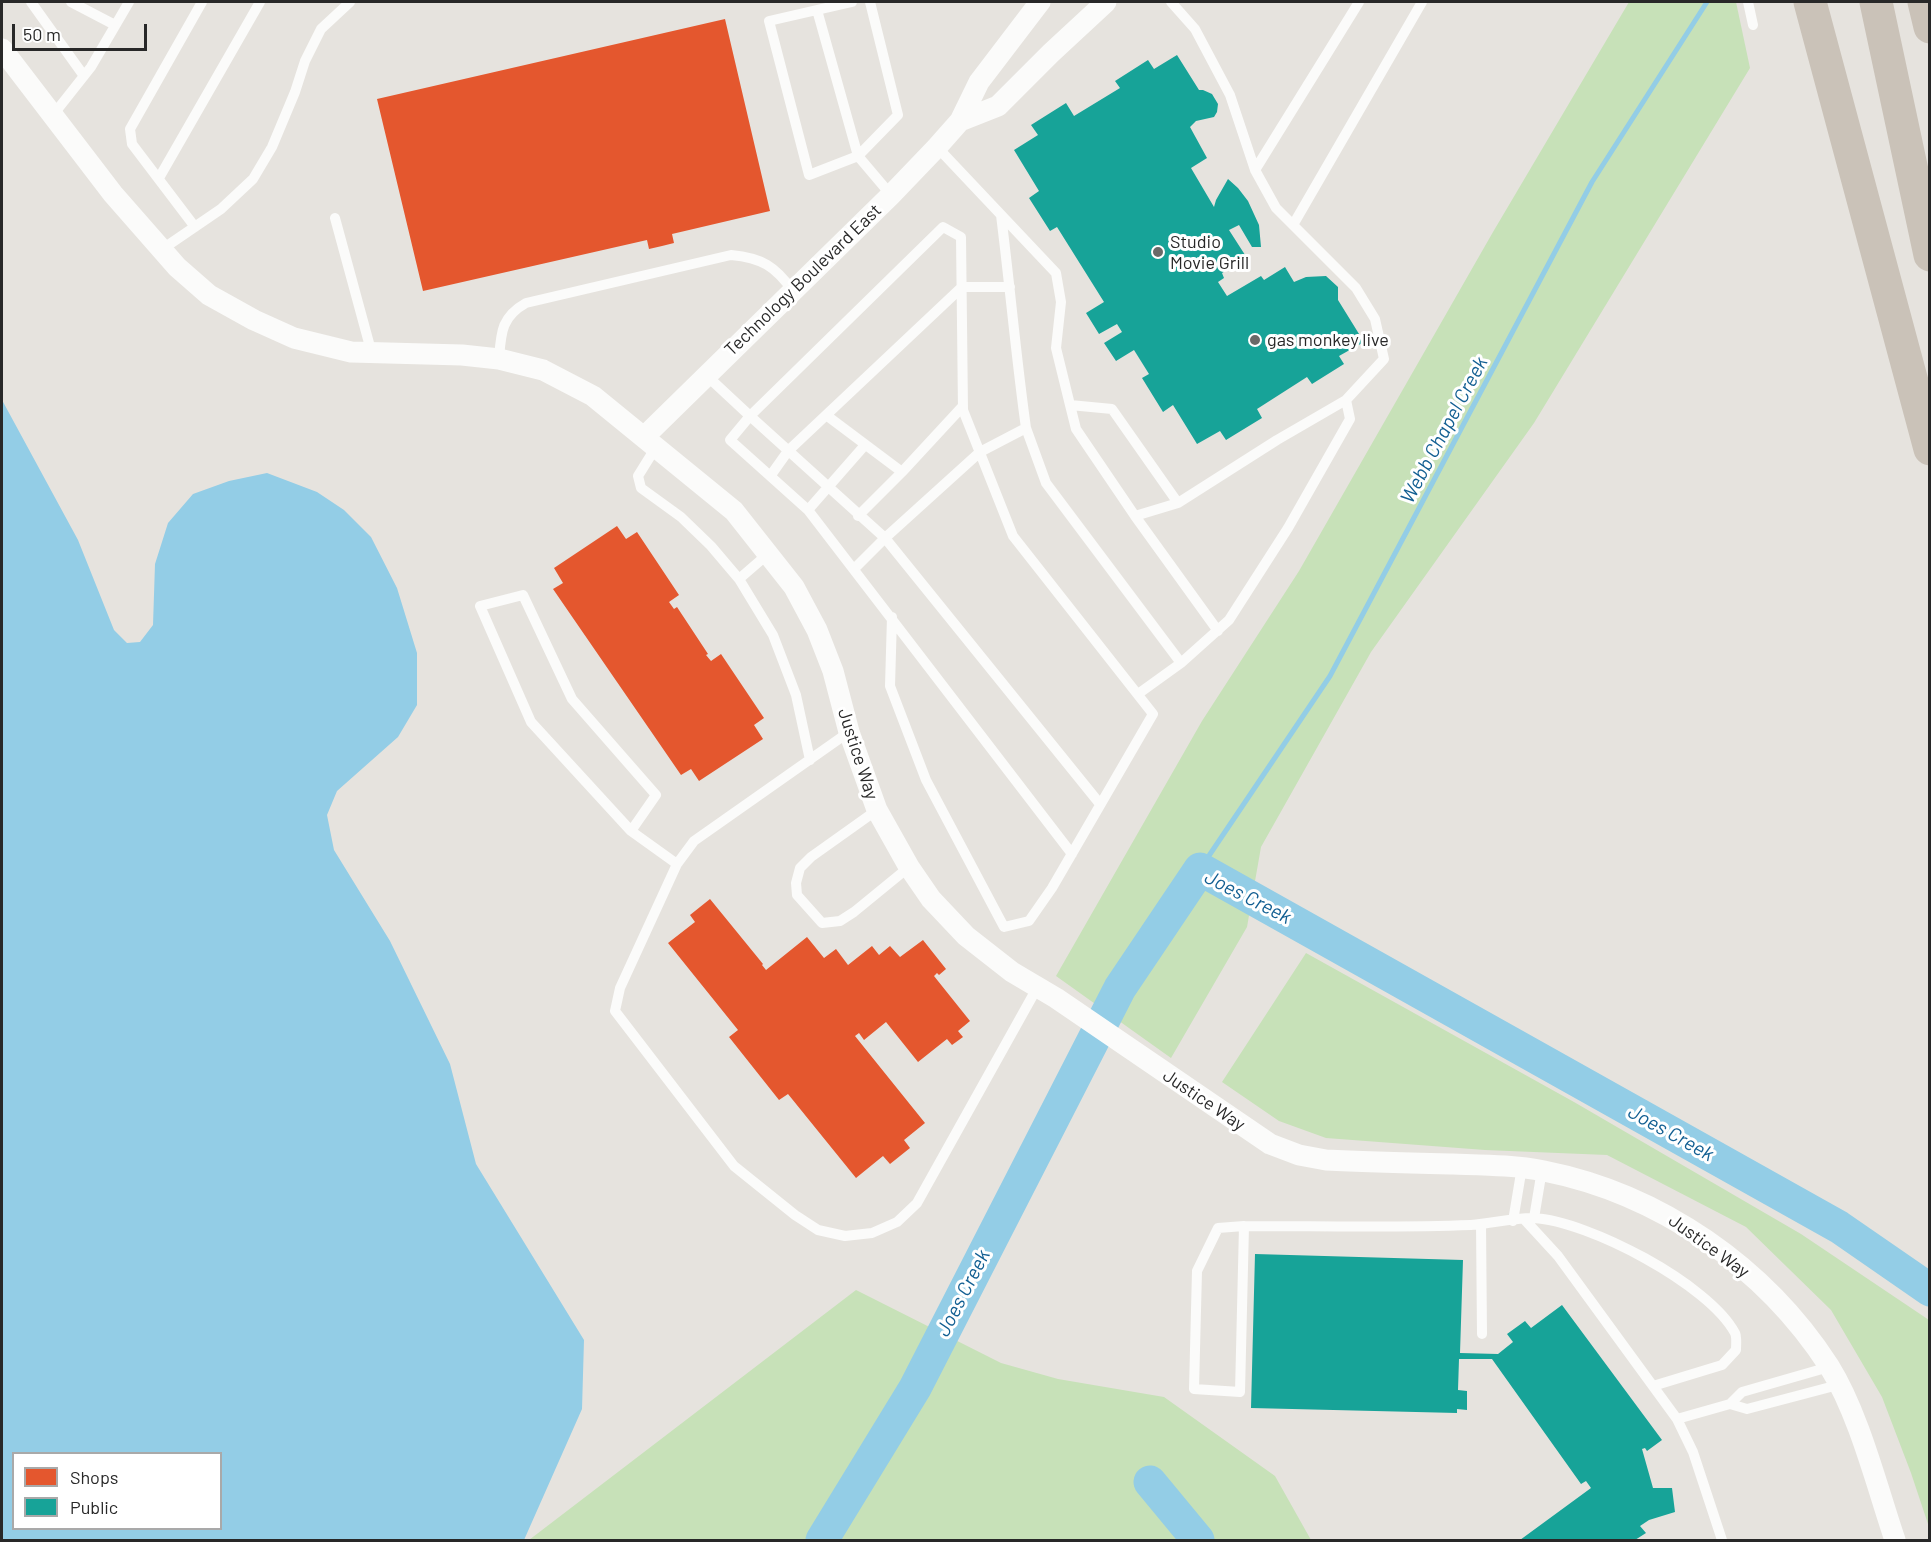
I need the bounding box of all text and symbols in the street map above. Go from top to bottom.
scale bar [15,12,150,50]
text: 50 m [23,23,61,45]
street label: Technology Boulevard East [720,199,886,361]
place label: Studio Movie Grill [1170,231,1249,274]
marker: Studio Movie Grill [1151,245,1165,259]
place label: gas monkey live [1267,329,1389,351]
marker: gas monkey live [1248,333,1262,347]
water label: Webb Chapel Creek [1395,353,1493,507]
street label: Justice Way [833,706,883,802]
water label: Joes Creek [1201,865,1295,929]
street label: Justice Way [1159,1065,1249,1135]
water label: Joes Creek [1624,1100,1718,1166]
street label: Justice Way [1664,1209,1754,1283]
water label: Joes Creek [931,1246,995,1340]
legend [12,1452,222,1530]
text: Shops [70,1466,119,1488]
text: Public [70,1496,118,1518]

